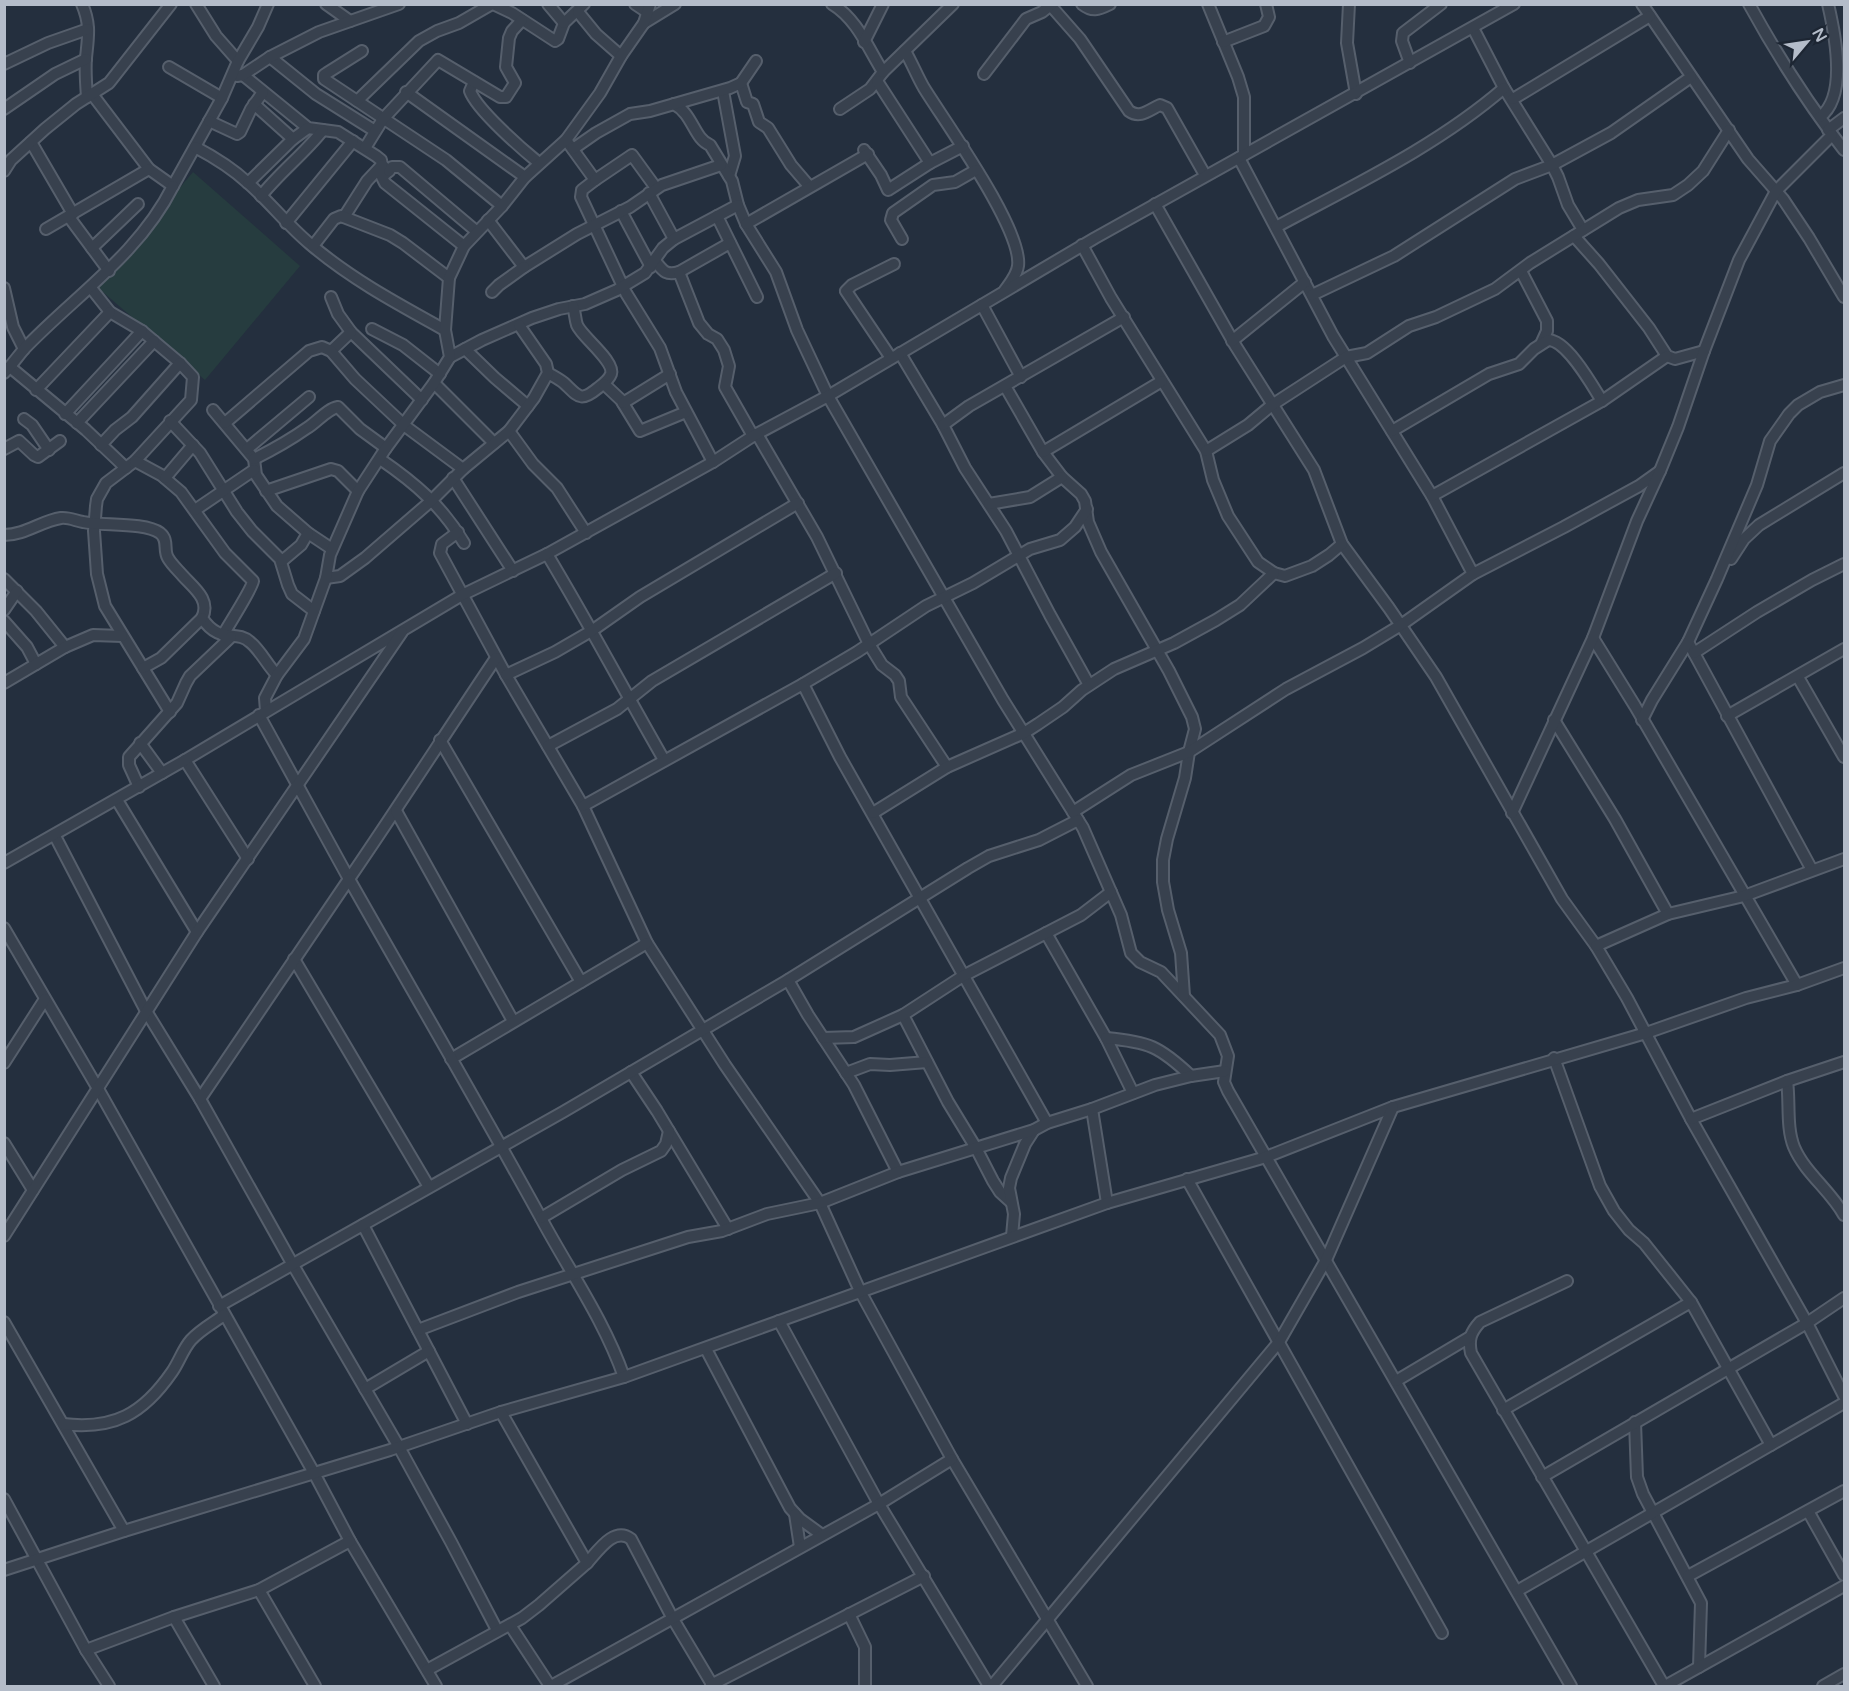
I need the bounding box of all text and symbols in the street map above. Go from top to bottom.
north arrow [1777,12,1837,72]
text: N [1807,25,1831,46]

